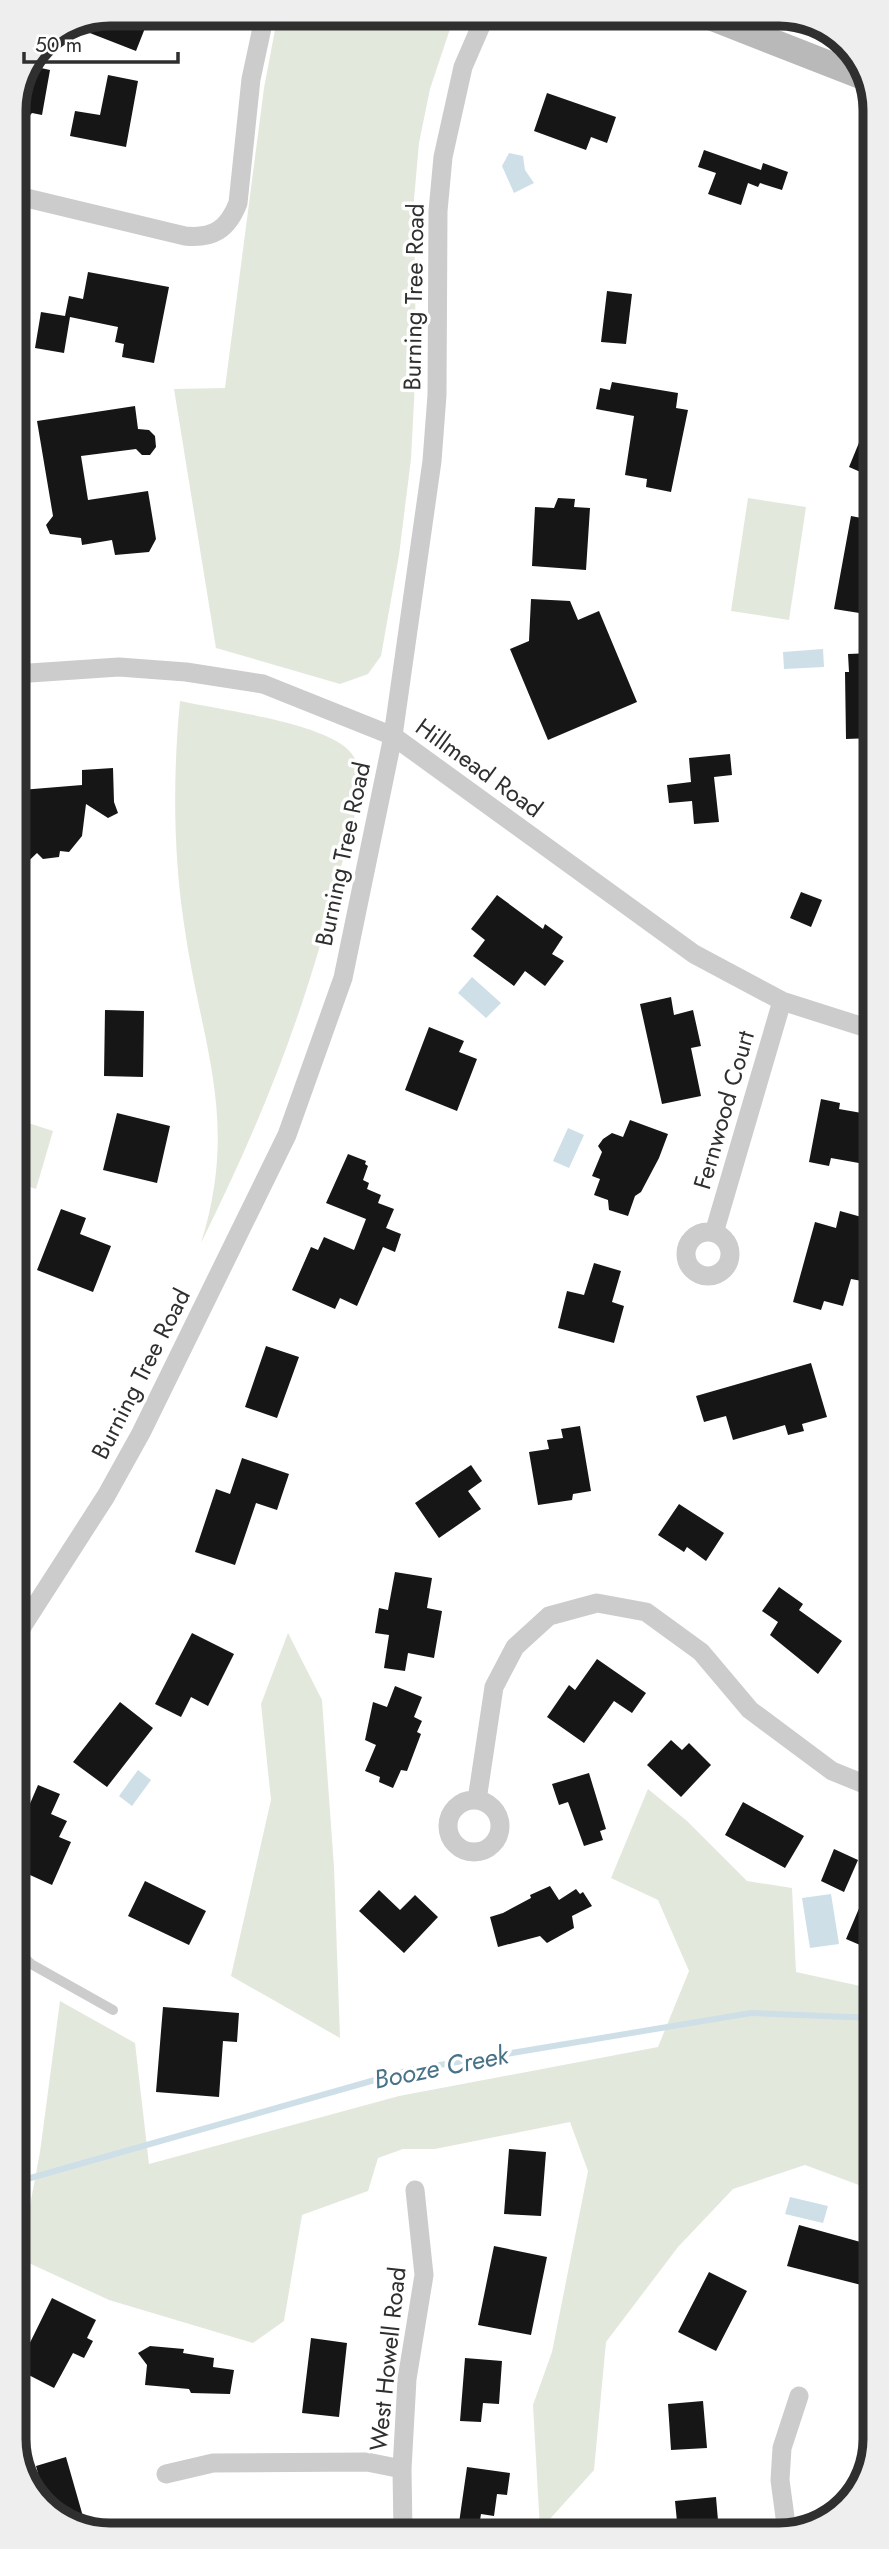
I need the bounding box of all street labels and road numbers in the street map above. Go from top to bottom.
street label: Burning Tree Road [394,203,433,391]
street label: Hillmead Road [408,709,550,826]
street label: Burning Tree Road [306,759,379,949]
street label: Fernwood Court [684,1026,763,1193]
street label: Burning Tree Road [82,1282,199,1465]
street label: West Howell Road [360,2265,415,2453]

